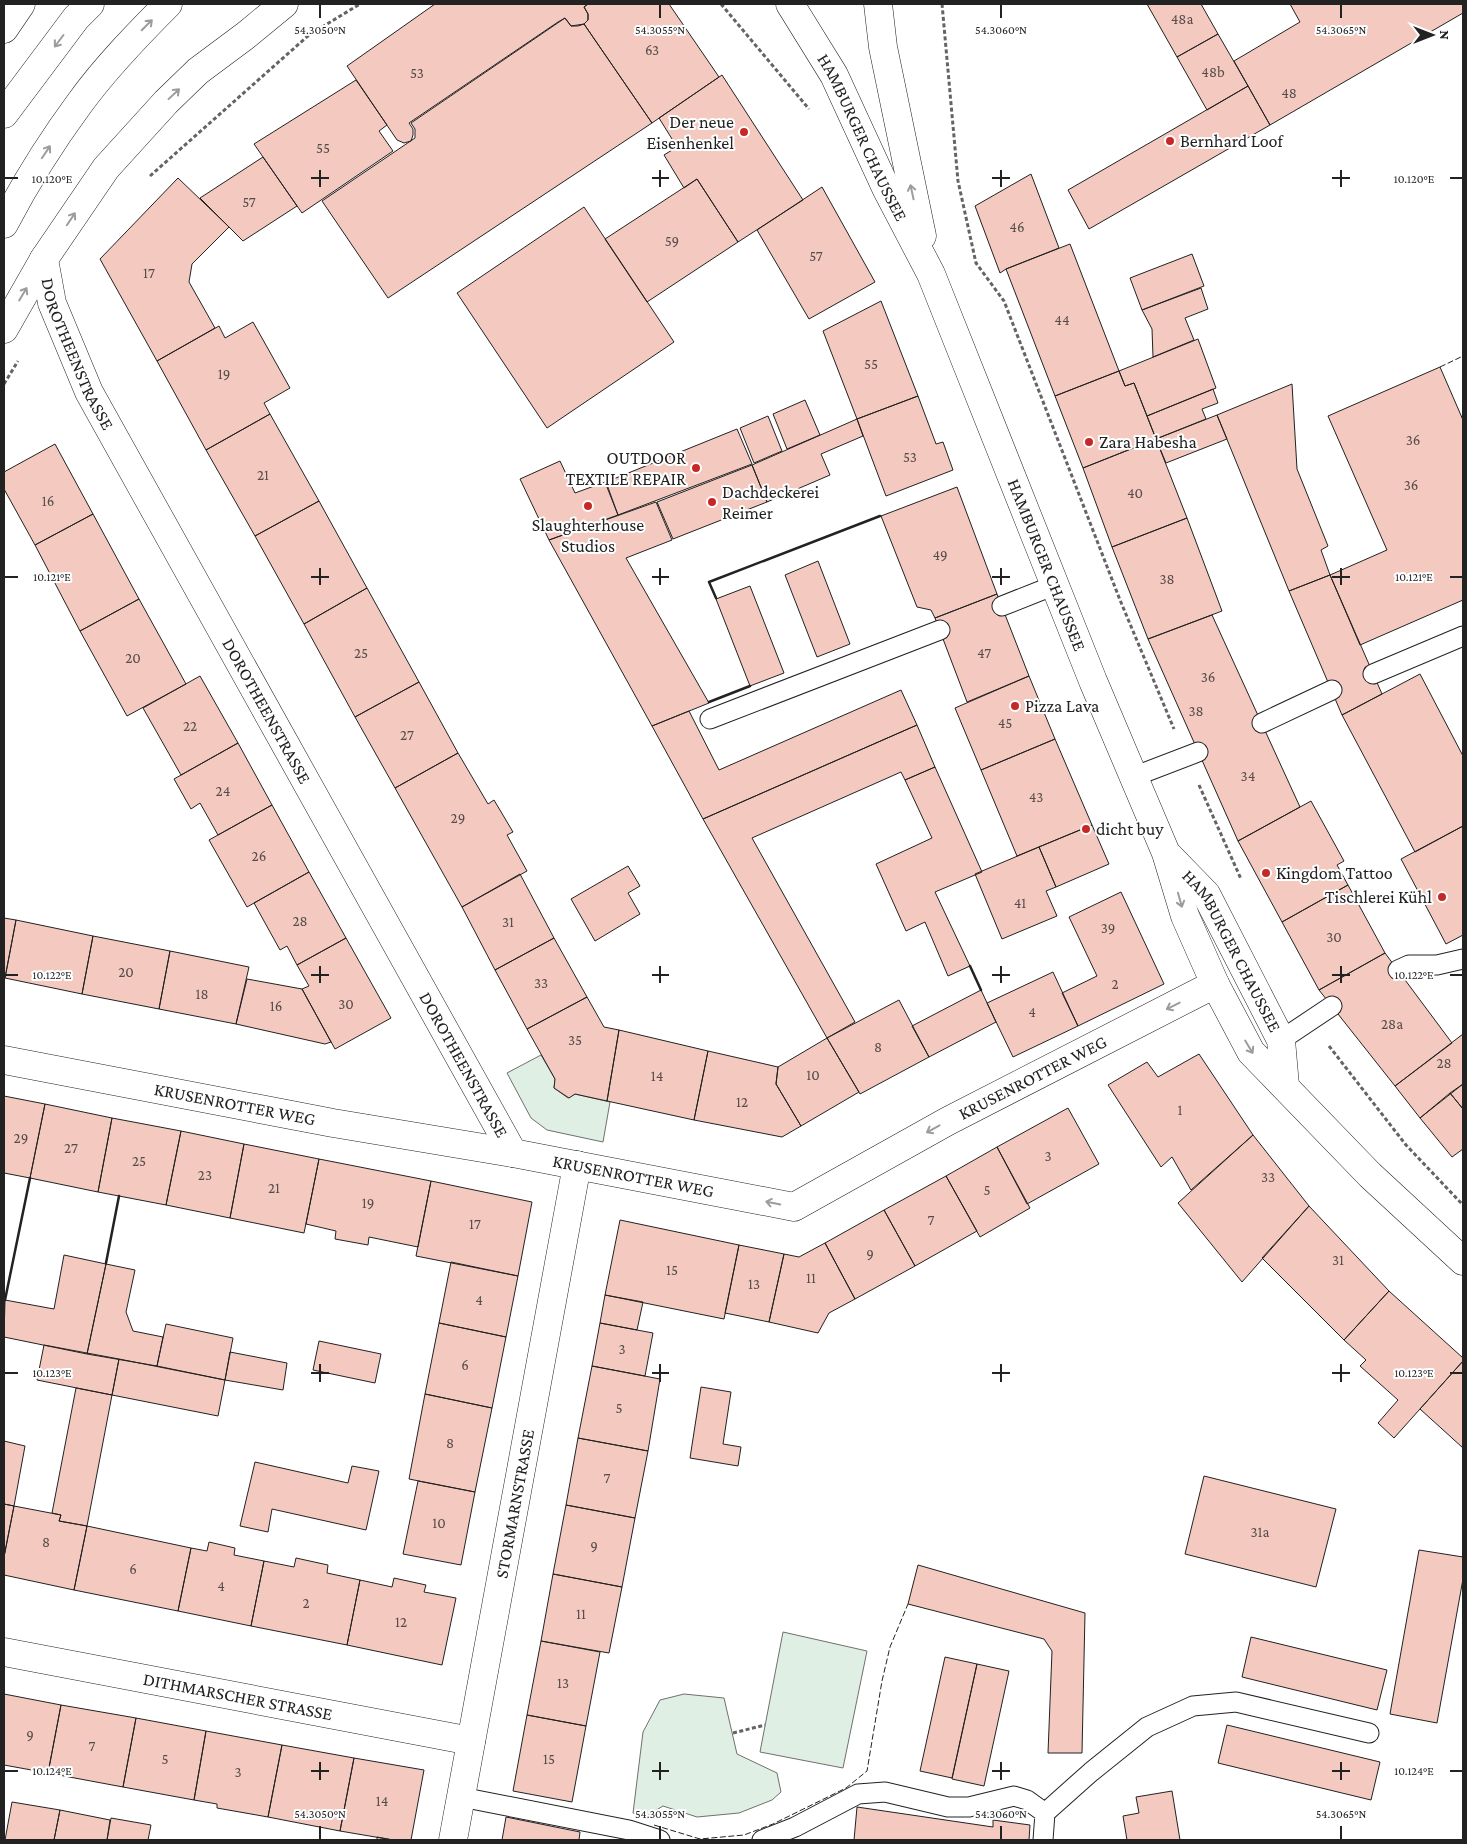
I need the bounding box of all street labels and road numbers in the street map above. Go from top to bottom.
street label: HAMBURGER CHAUSSEE [813,50,912,225]
street label: DOROTHEENSTRASSE [38,276,118,433]
street label: HAMBURGER CHAUSSEE [1004,476,1090,654]
street label: DOROTHEENSTRASSE [218,635,315,787]
street label: HAMBURGER CHAUSSEE [1178,866,1285,1035]
street label: DOROTHEENSTRASSE [415,988,512,1141]
street label: KRUSENROTTER WEG [955,1031,1110,1124]
street label: KRUSENROTTER WEG [152,1079,317,1129]
street label: KRUSENROTTER WEG [551,1151,716,1201]
street label: STORMARNSTRASSE [491,1427,538,1580]
street label: DITHMARSCHER STRASSE [141,1669,334,1724]

